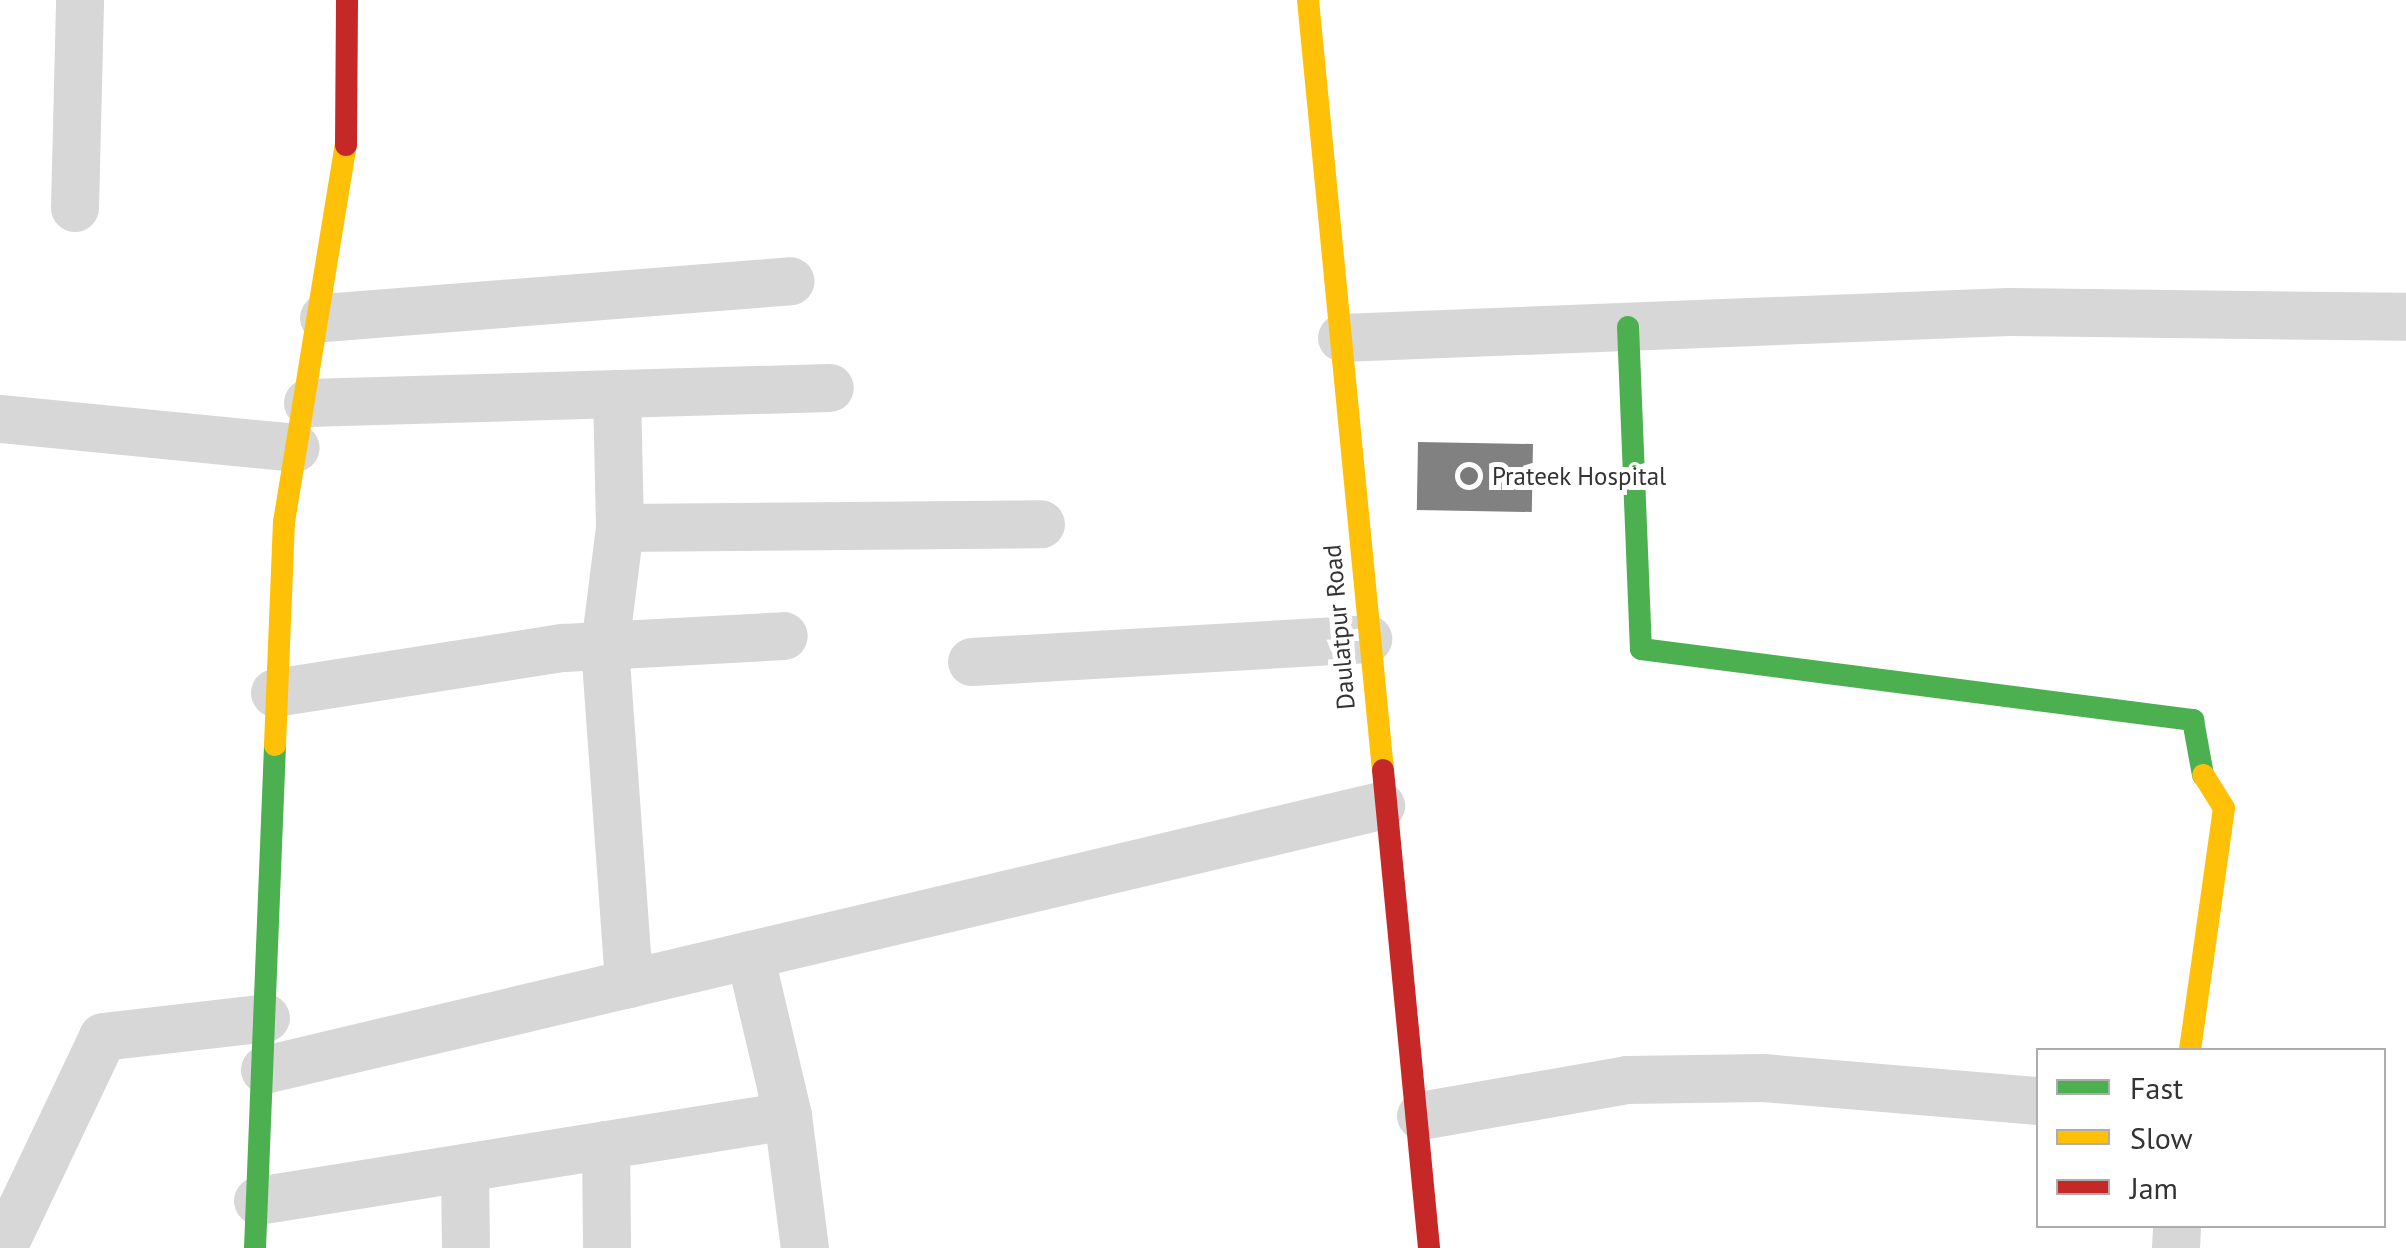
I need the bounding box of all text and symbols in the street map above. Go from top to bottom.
place label: Prateek Hospital [1492,461,1667,491]
marker: Prateek Hospital [1456,463,1482,489]
street label: Daulatpur Road [1317,543,1361,711]
legend [2036,1048,2386,1228]
text: Fast [2130,1068,2183,1107]
text: Slow [2130,1118,2193,1157]
text: Jam [2130,1168,2178,1207]

